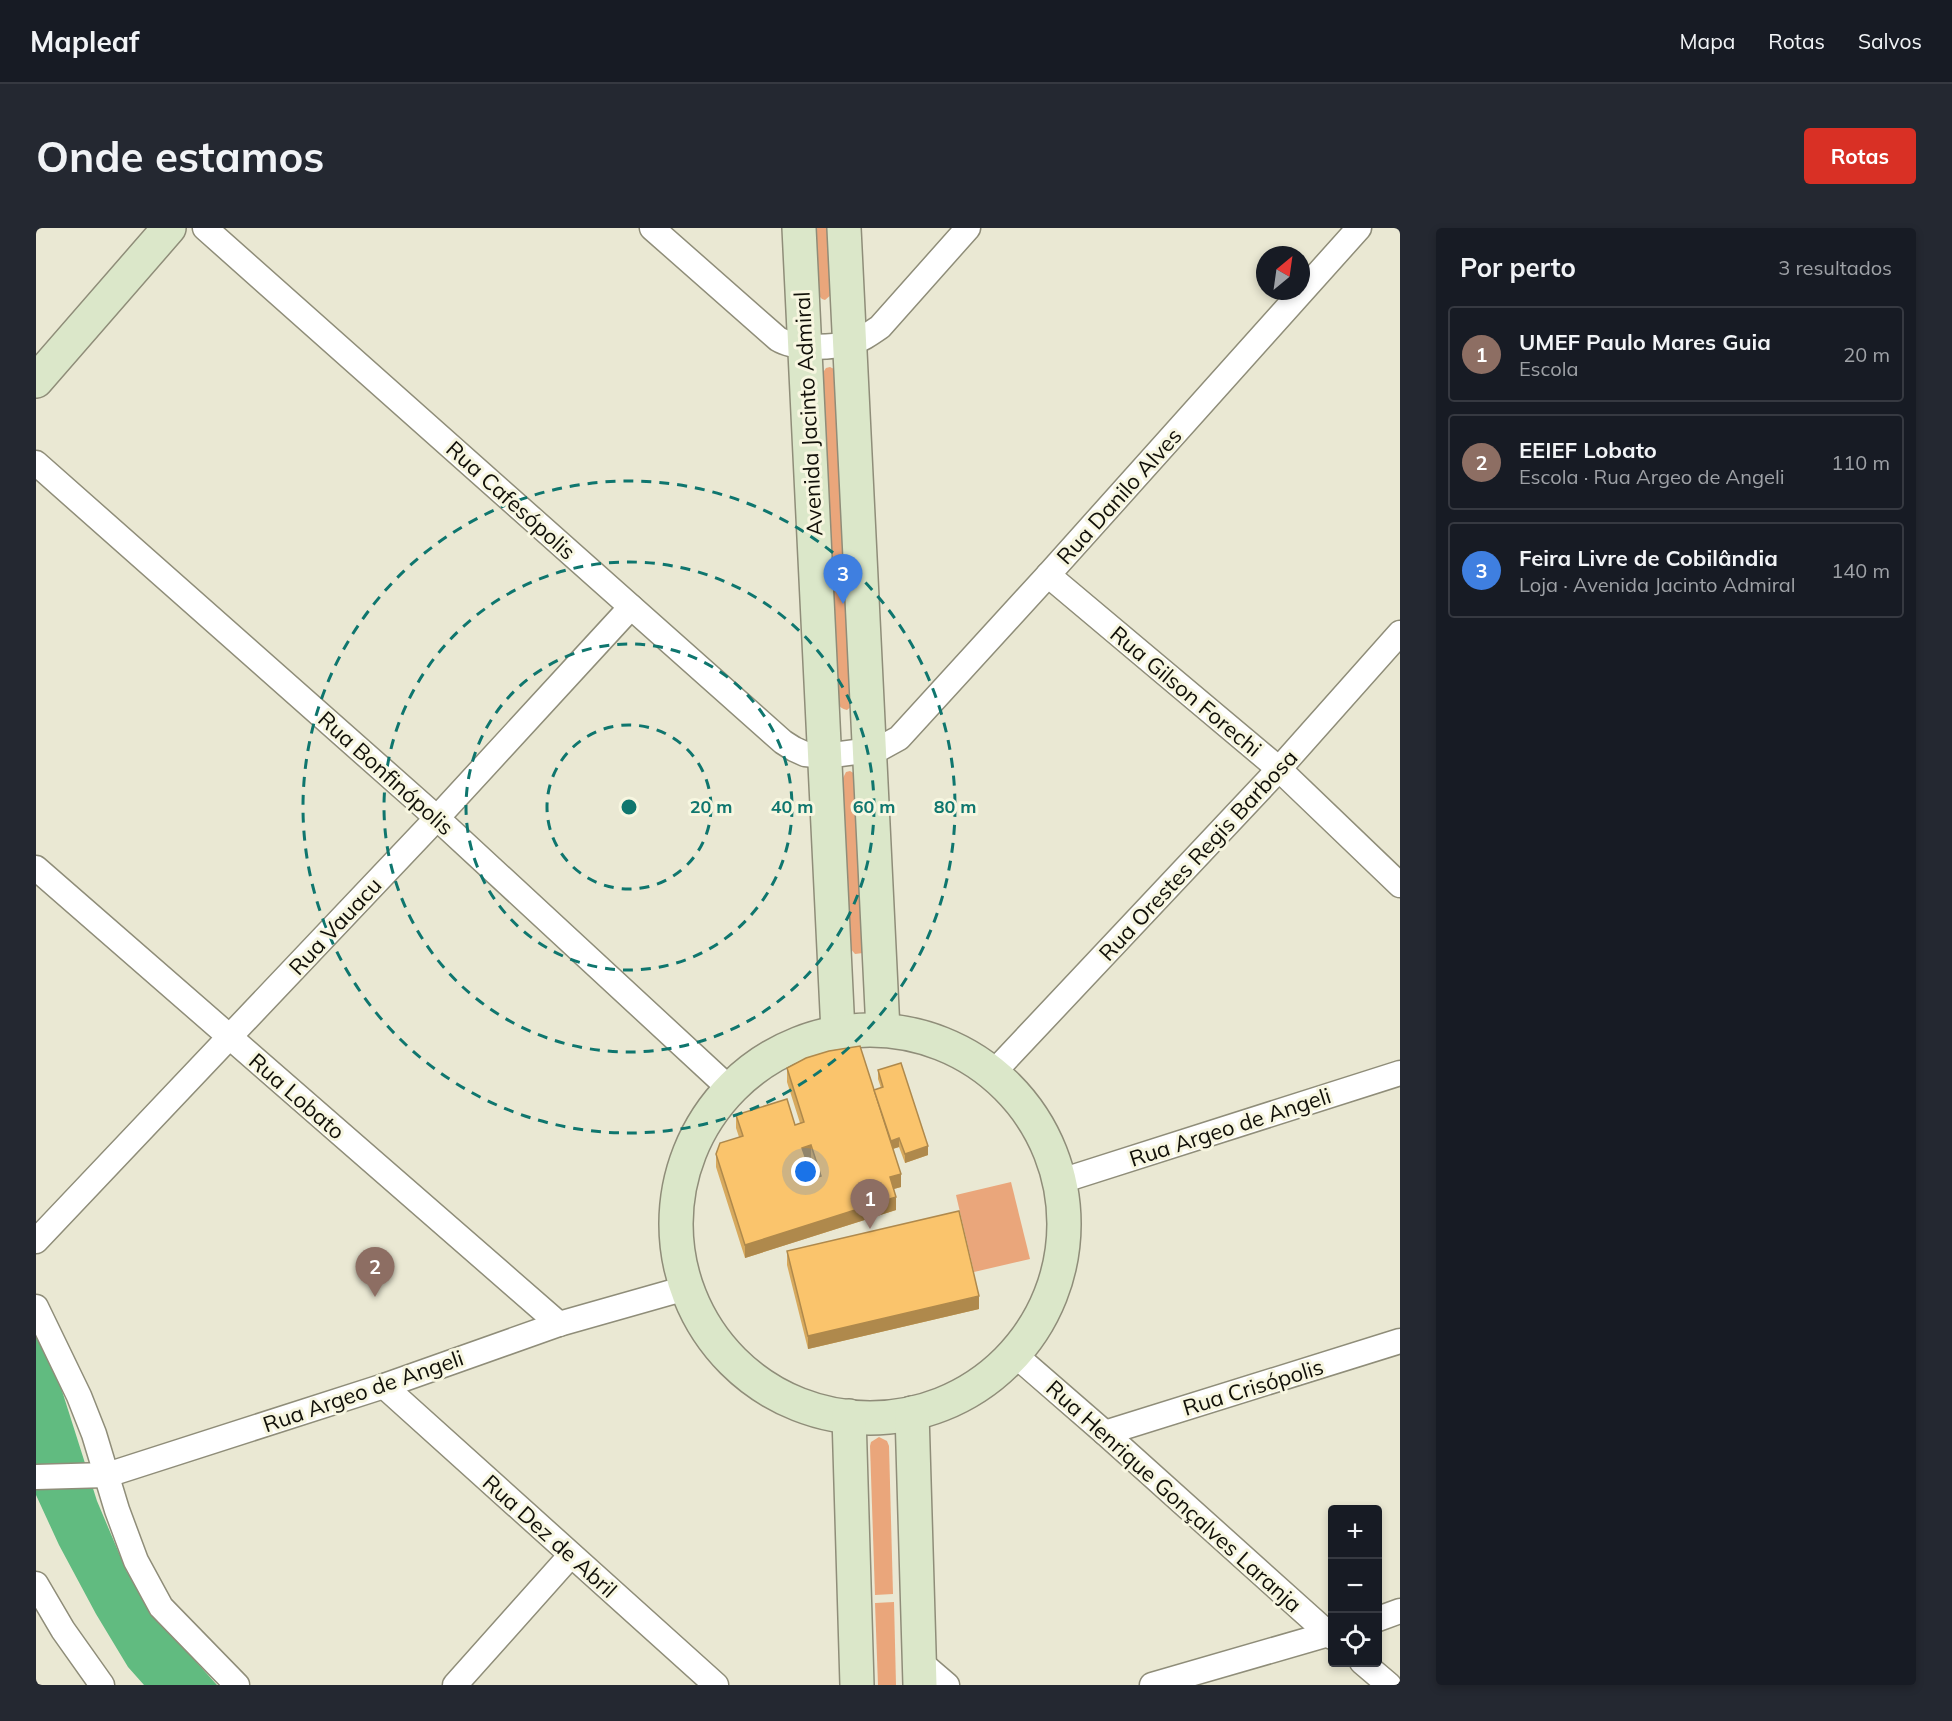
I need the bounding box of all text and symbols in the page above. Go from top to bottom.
text: Mapleaf [30,24,139,59]
text: Mapa [1680,28,1735,54]
text: Rotas [1768,28,1825,54]
text: Salvos [1858,28,1922,54]
button: Rotas [1804,128,1916,184]
text: Onde estamos [36,130,324,183]
north arrow [1256,246,1310,300]
text: Por perto [1460,251,1576,284]
text: 3 resultados [1778,255,1892,280]
street label: Avenida Jacinto Admiral [788,291,828,537]
text: UMEF Paulo Mares Guia [1519,328,1771,356]
text: 1 [1476,342,1488,367]
text: 20 m [1843,342,1890,367]
text: Escola [1519,356,1578,381]
street label: Rua Danilo Alves [1050,422,1188,570]
street label: Rua Cafesópolis [441,435,581,565]
text: EEIEF Lobato [1519,436,1657,464]
text: 2 [1476,450,1488,475]
text: 110 m [1831,450,1890,475]
text: Escola · Rua Argeo de Angeli [1519,464,1784,489]
text: Feira Livre de Cobilândia [1519,544,1778,572]
pin: 3 [824,554,862,604]
text: 3 [1476,558,1488,583]
text: 140 m [1831,558,1890,583]
text: Loja · Avenida Jacinto Admiral [1519,572,1796,597]
street label: Rua Gilson Forechi [1105,620,1267,762]
street label: Rua Bonfinópolis [313,705,459,841]
street label: Rua Orestes Regis Barbosa [1093,744,1303,966]
text: 20 m [690,795,732,818]
text: 40 m [771,795,813,818]
text: 60 m [853,795,895,818]
text: 80 m [934,795,976,818]
centre of rings [619,797,639,817]
street label: Rua Vauacu [283,871,387,981]
street label: Rua Lobato [243,1047,351,1145]
street label: Rua Argeo de Angeli [1126,1081,1334,1173]
your location [791,1157,820,1186]
pin: 1 [850,1180,890,1229]
pin: 2 [356,1248,394,1297]
street label: Rua Argeo de Angeli [259,1344,467,1438]
street label: Rua Crisópolis [1179,1352,1327,1422]
street label: Rua Henrique Gonçalves Laranja [1041,1374,1307,1618]
street label: Rua Dez de Abril [477,1468,623,1604]
map controls [1328,1505,1382,1667]
button: + [1328,1505,1382,1559]
button: − [1328,1559,1382,1613]
button: locate [1328,1613,1382,1667]

